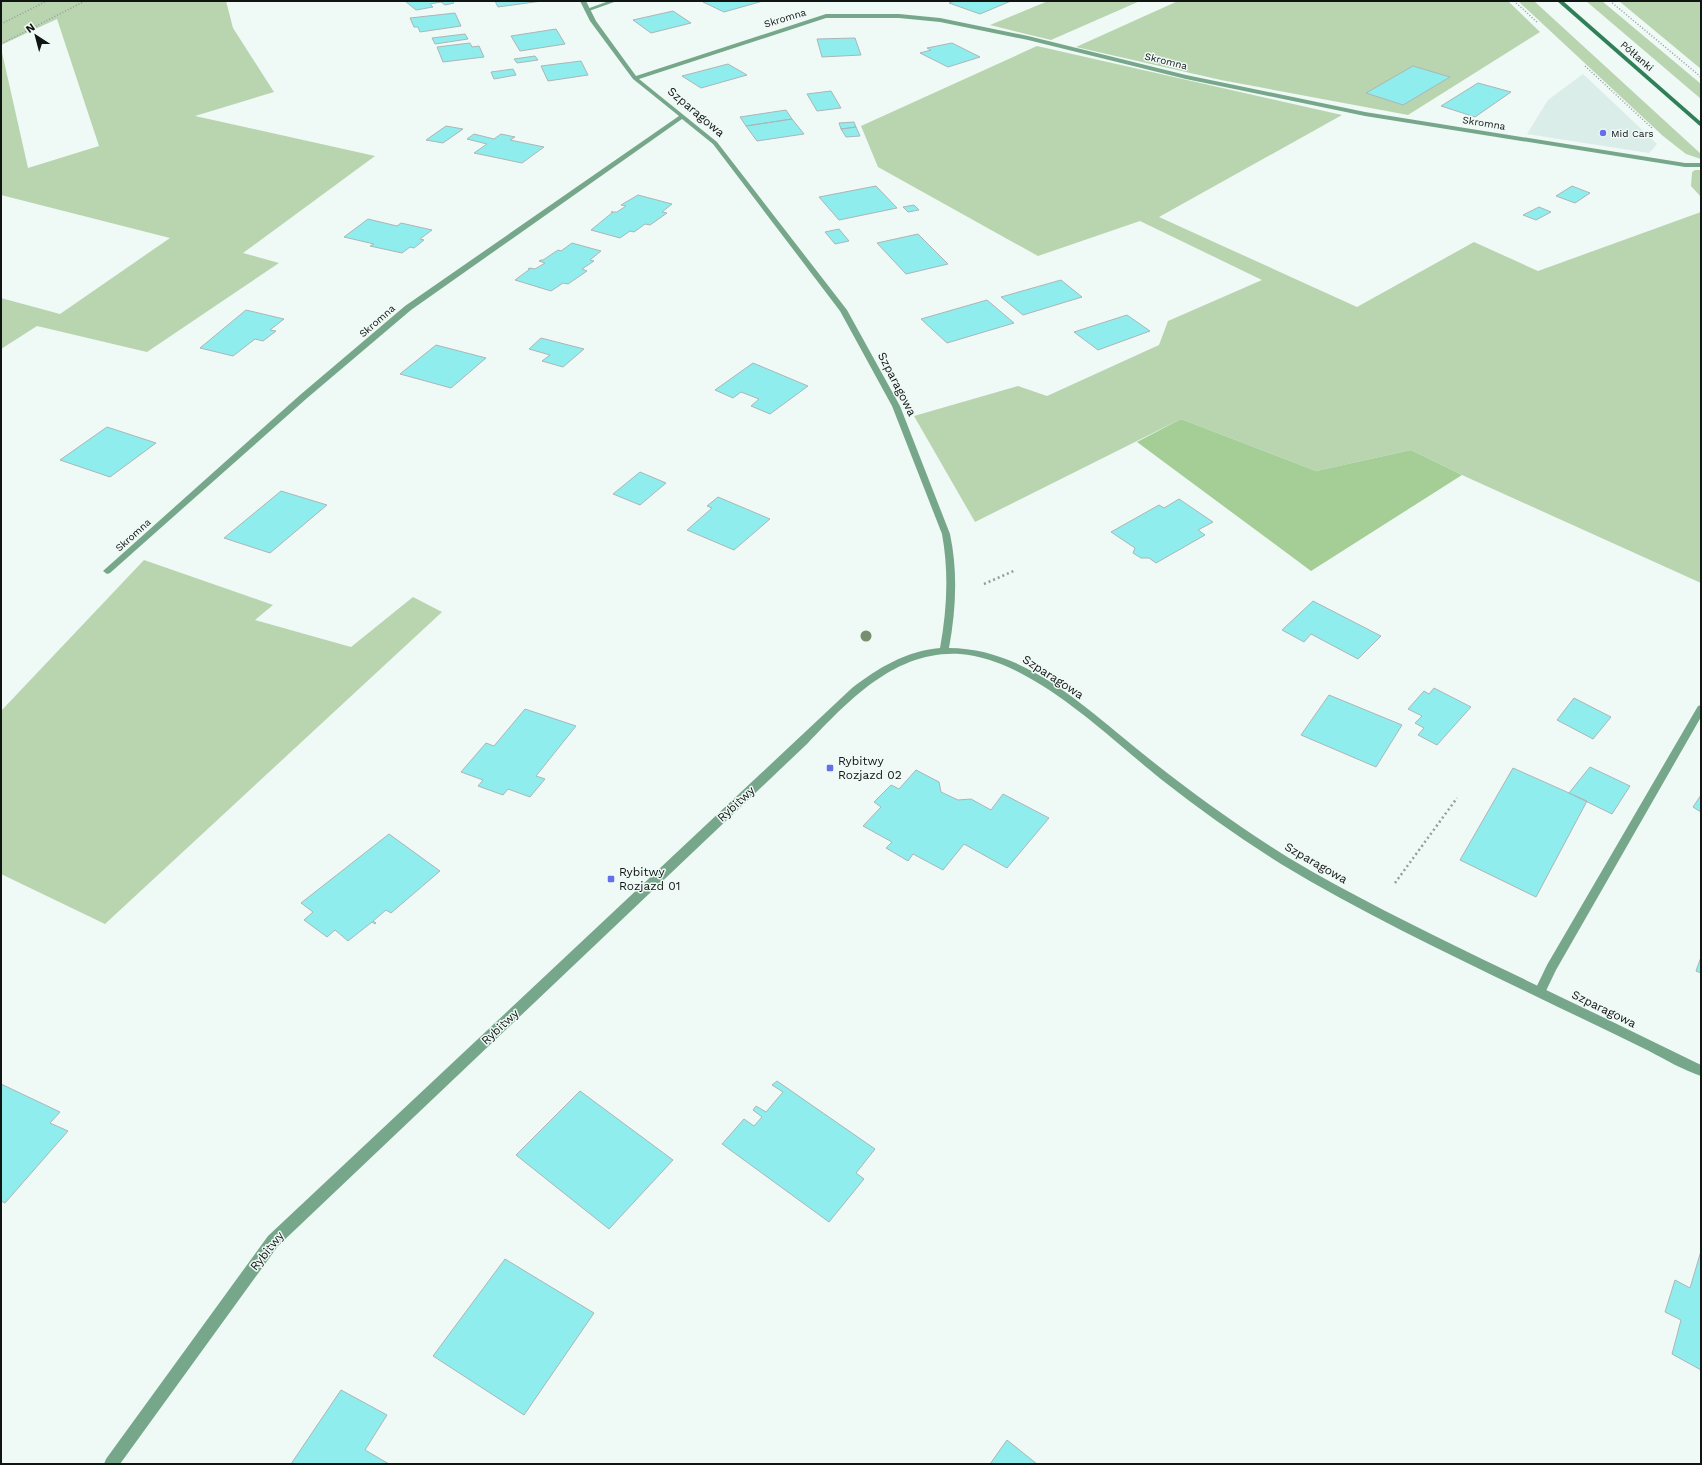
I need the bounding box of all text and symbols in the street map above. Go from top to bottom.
street label: Skromna [763,6,808,30]
north arrow [16,16,56,56]
text: N [23,21,38,36]
street label: Półłanki [1618,39,1656,73]
street label: Skromna [1144,50,1189,72]
street label: Szparagowa [665,84,727,140]
street label: Skromna [1462,114,1507,132]
marker: Mid Cars [1598,128,1608,138]
place label: Mid Cars [1611,128,1654,139]
street label: Skromna [357,302,397,339]
street label: Szparagowa [875,350,919,419]
street label: Skromna [113,516,153,554]
street label: Szparagowa [1020,652,1086,702]
place label: Rybitwy Rozjazd 02 [838,754,902,782]
marker: Rybitwy Rozjazd 02 [825,763,835,773]
street label: Rybitwy [715,783,758,825]
street label: Szparagowa [1282,839,1350,887]
place label: Rybitwy Rozjazd 01 [619,865,680,893]
marker: Rybitwy Rozjazd 01 [606,874,616,884]
street label: Szparagowa [1569,987,1639,1031]
street label: Rybitwy [479,1006,522,1048]
street label: Rybitwy [247,1228,287,1273]

